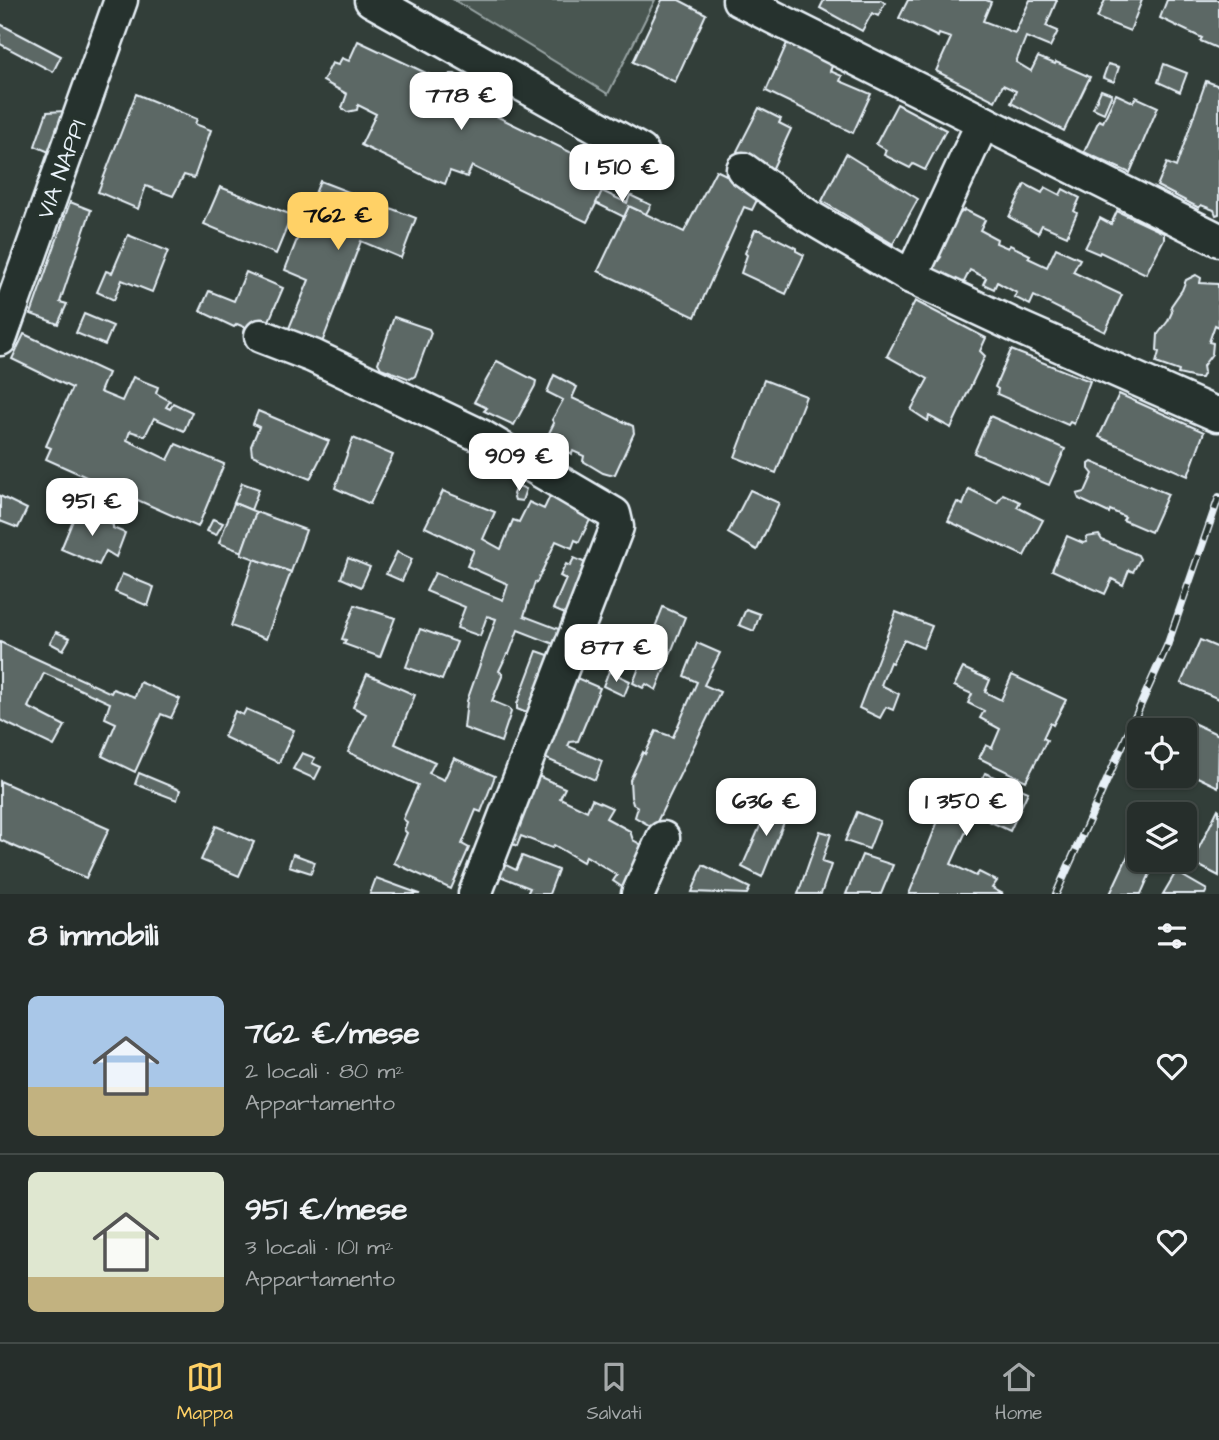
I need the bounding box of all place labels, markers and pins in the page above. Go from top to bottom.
pin: 778 € [412,72,510,132]
pin: 1 510 € [557,144,687,204]
pin: 762 € [289,192,387,252]
pin: 909 € [470,434,568,493]
pin: 951 € [43,478,141,538]
pin: 877 € [567,624,665,684]
pin: 636 € [717,778,815,838]
pin: 1 350 € [901,778,1031,838]

